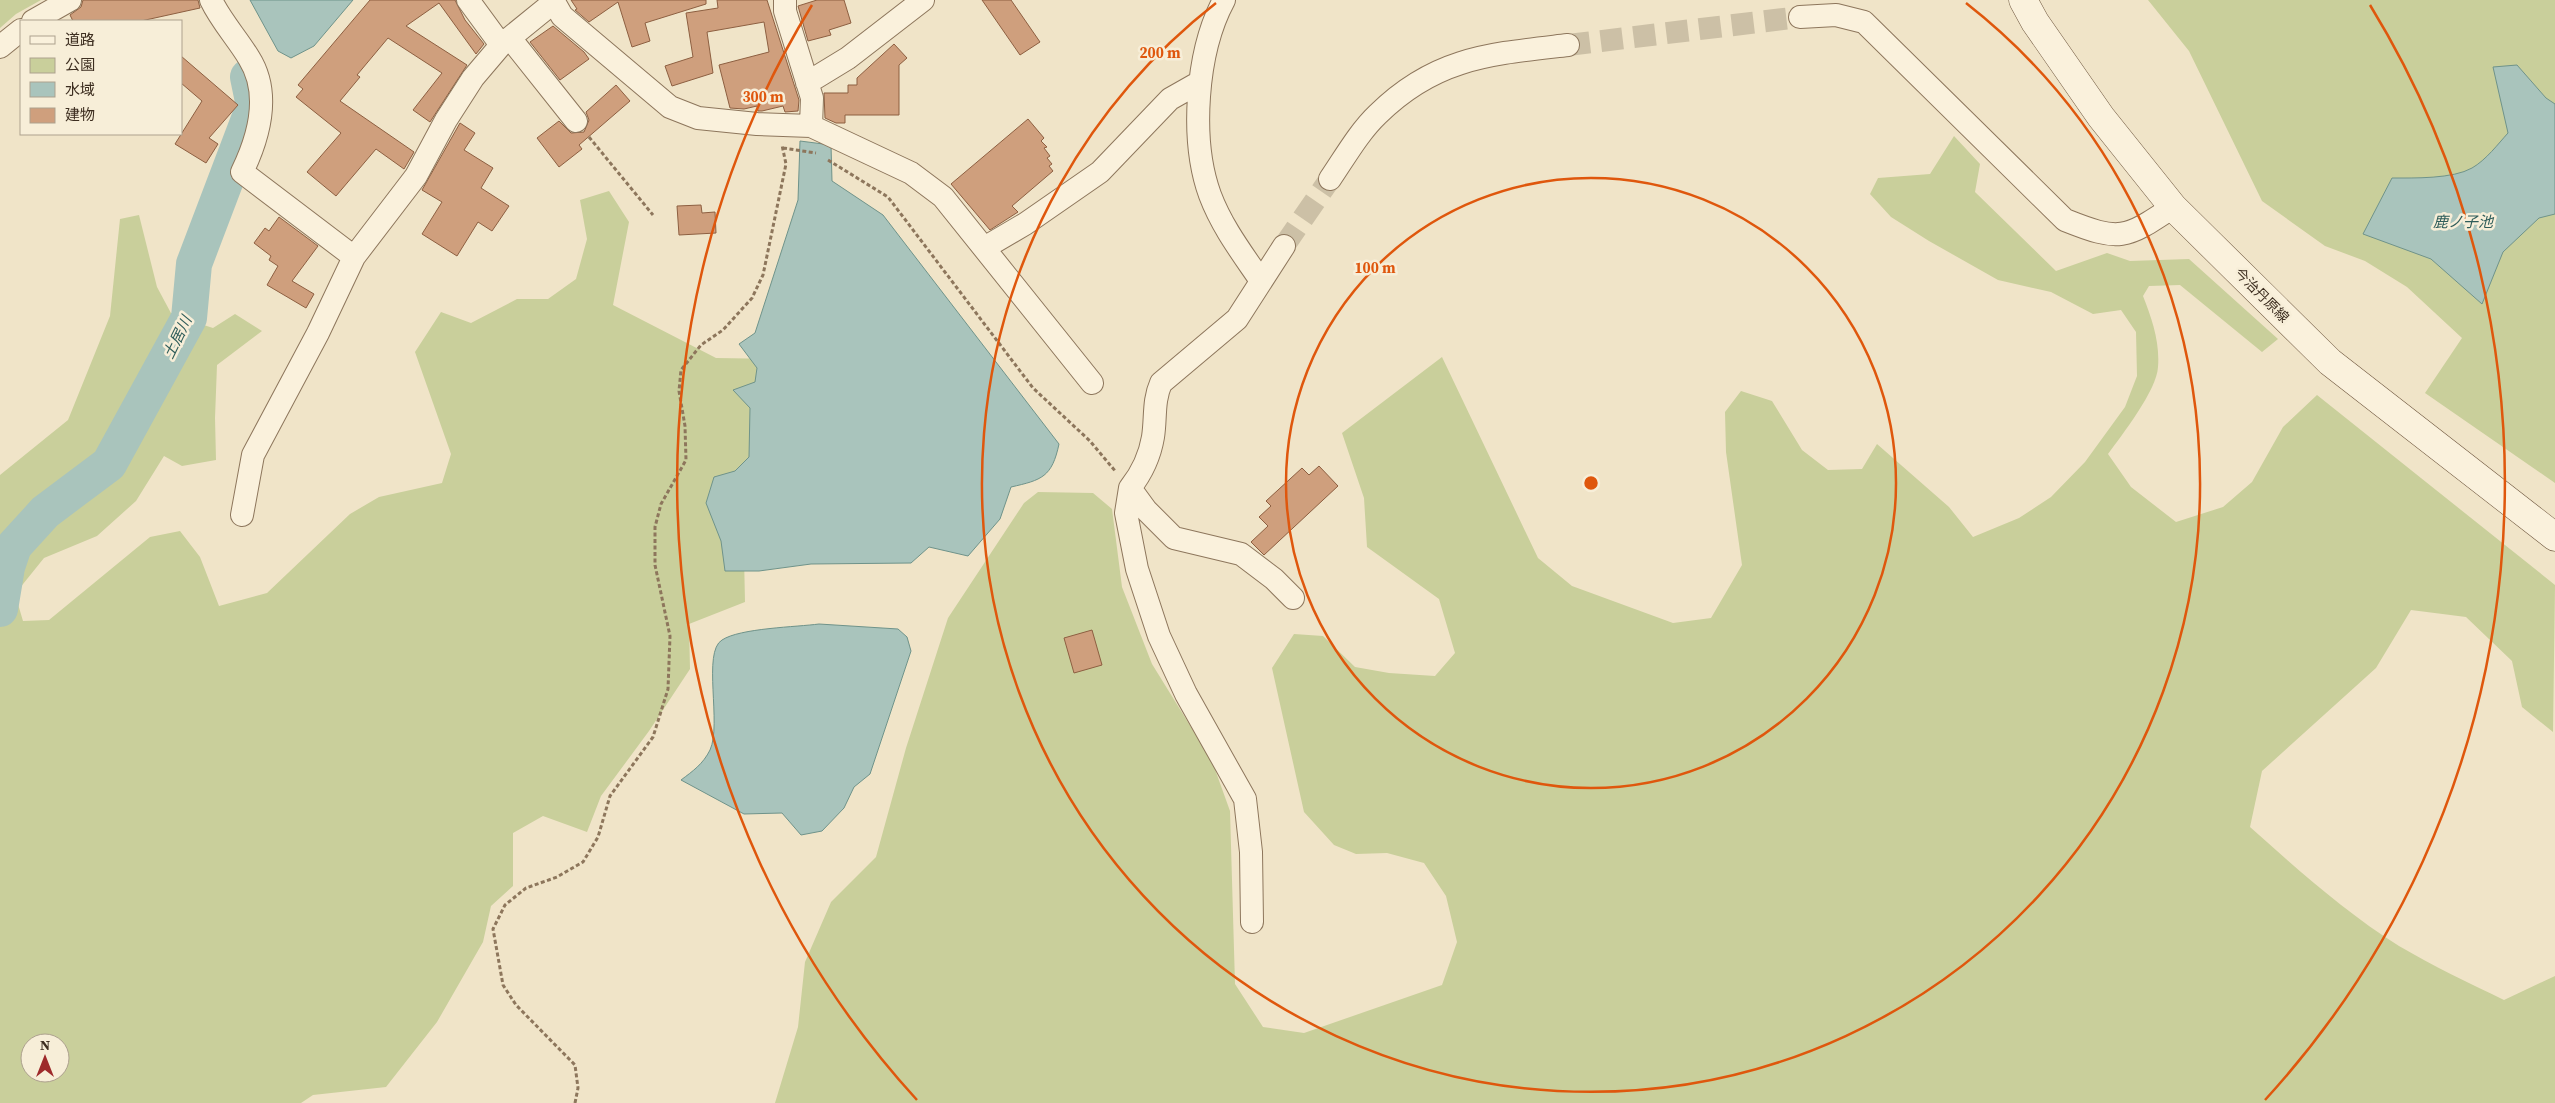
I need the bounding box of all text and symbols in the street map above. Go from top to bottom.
legend [20,20,182,135]
text: 道路 [65,29,95,50]
text: 200 m [1139,42,1181,63]
text: 公園 [65,54,95,75]
text: 水域 [65,79,95,100]
text: 300 m [742,86,784,107]
text: 建物 [65,104,95,125]
water label: 鹿ノ子池 [2433,211,2495,232]
text: 100 m [1354,257,1396,278]
street label: 今治丹原線 [2230,263,2294,327]
water label: 土居川 [158,310,197,362]
centre of rings [1582,474,1600,492]
north arrow [20,1033,70,1083]
text: N [40,1035,50,1055]

